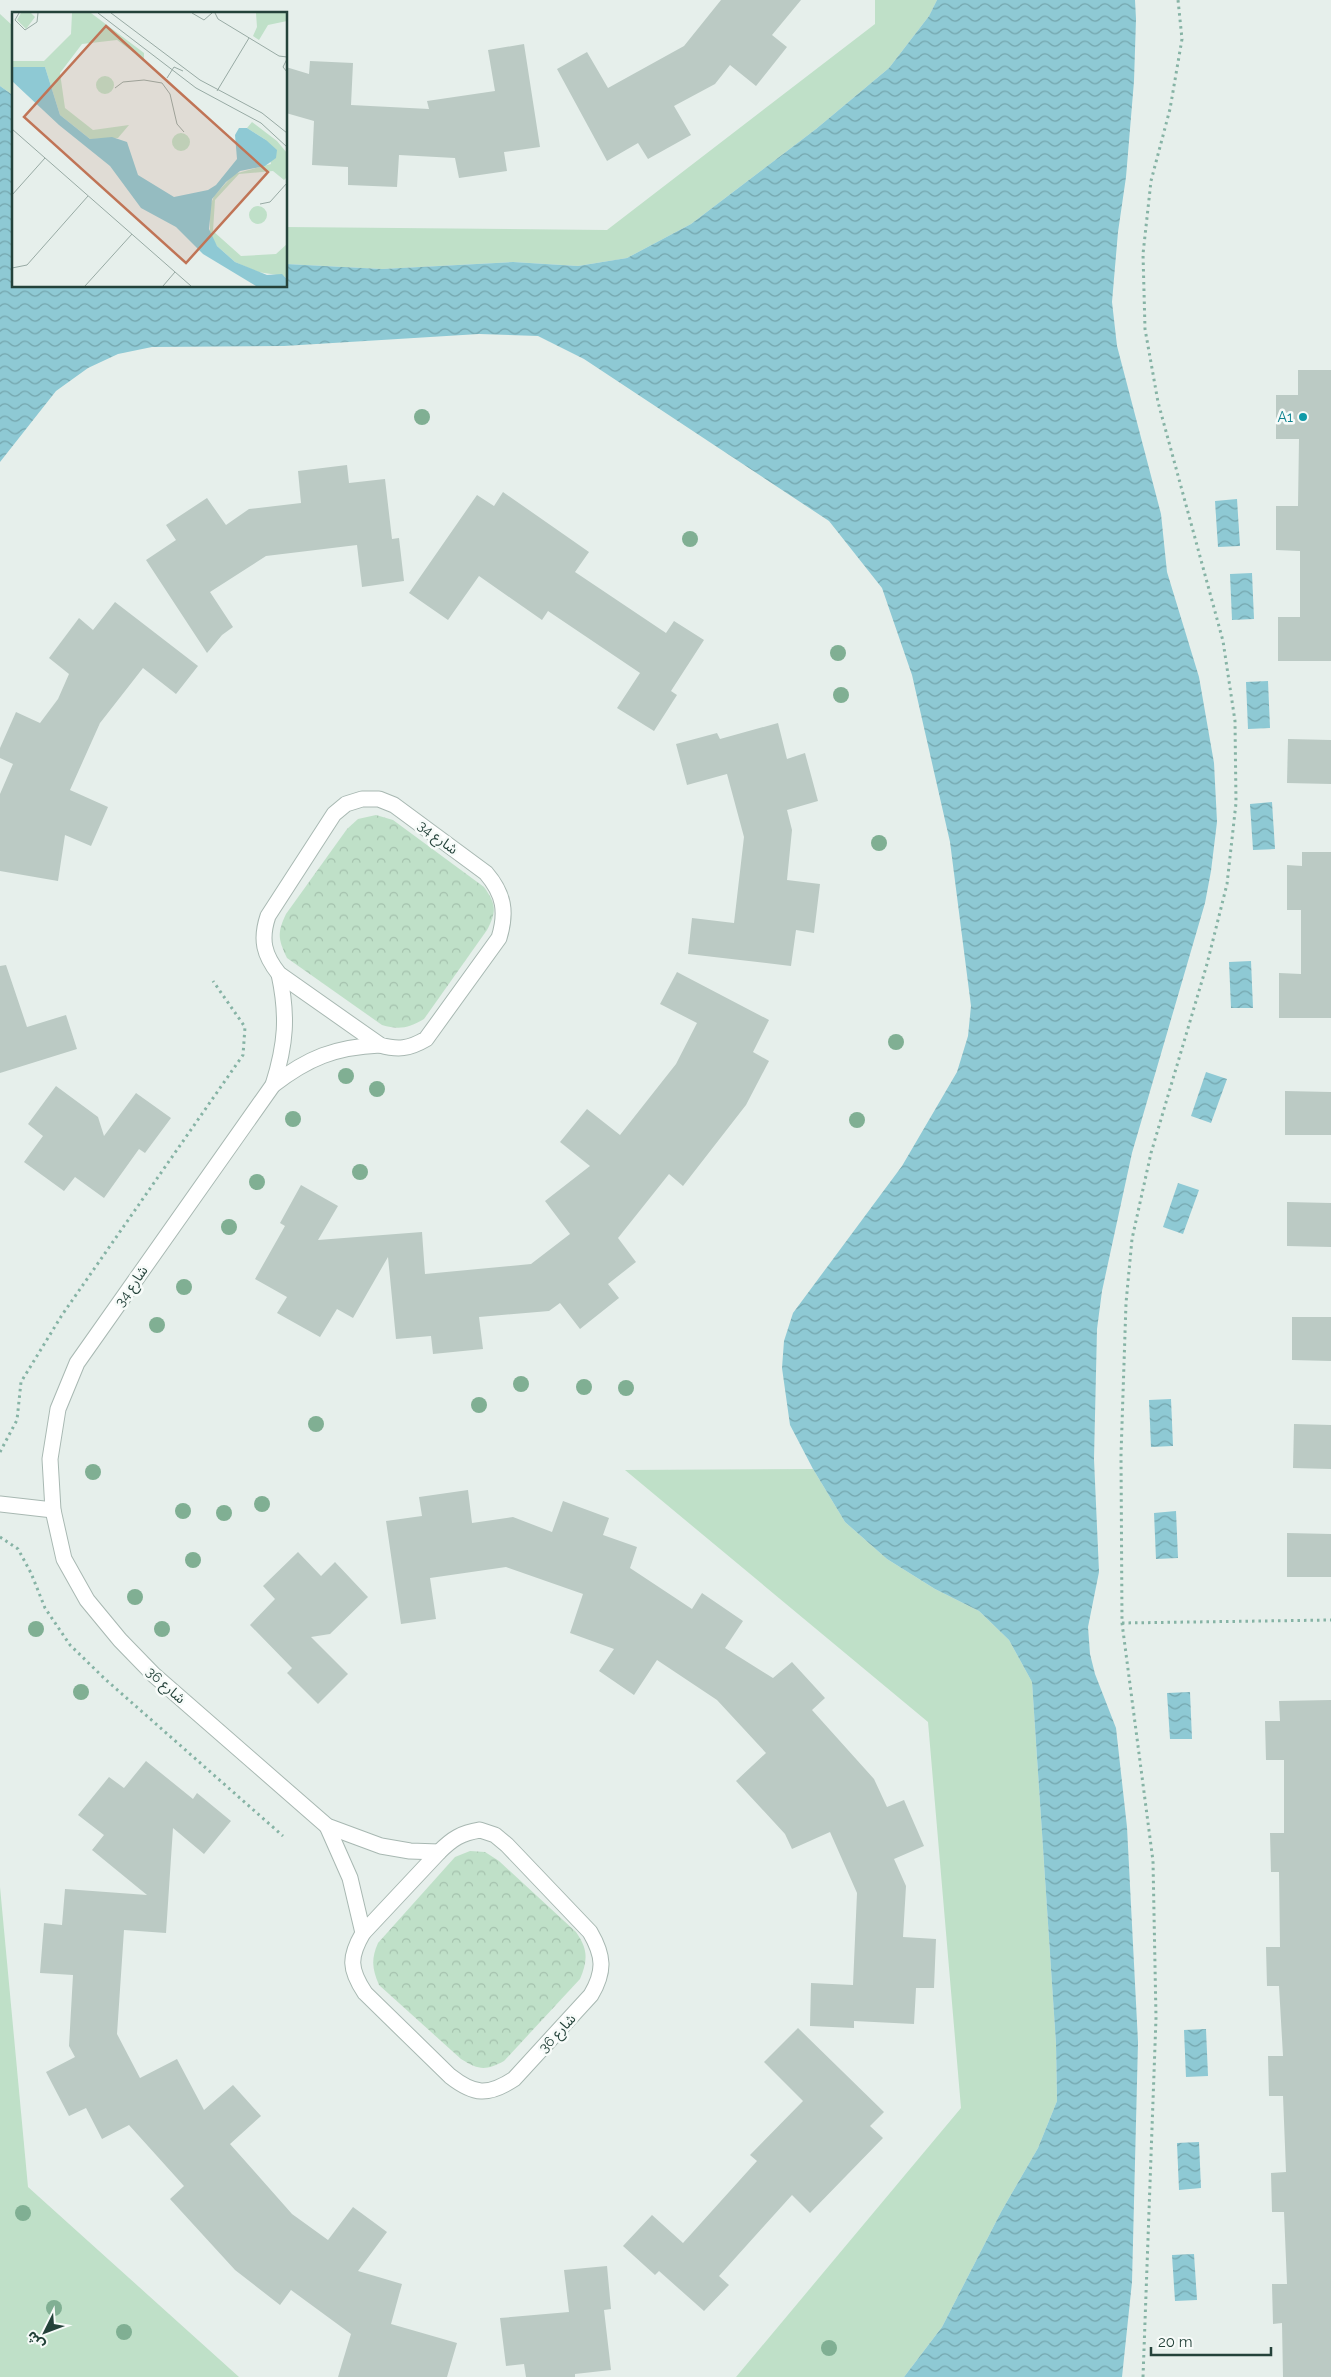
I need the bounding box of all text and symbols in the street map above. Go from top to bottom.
inset map [12,12,288,288]
place label: A1 [1278,409,1293,425]
marker: A1 [1297,411,1309,423]
street label: شارع 34 [413,817,461,860]
street label: شارع 34 [111,1263,153,1311]
street label: شارع 36 [141,1663,189,1709]
street label: شارع 36 [535,2010,581,2058]
north arrow [20,2307,70,2357]
scale bar [1151,2324,1271,2356]
text: ش [23,2328,48,2353]
text: 20 m [1158,2333,1193,2351]

